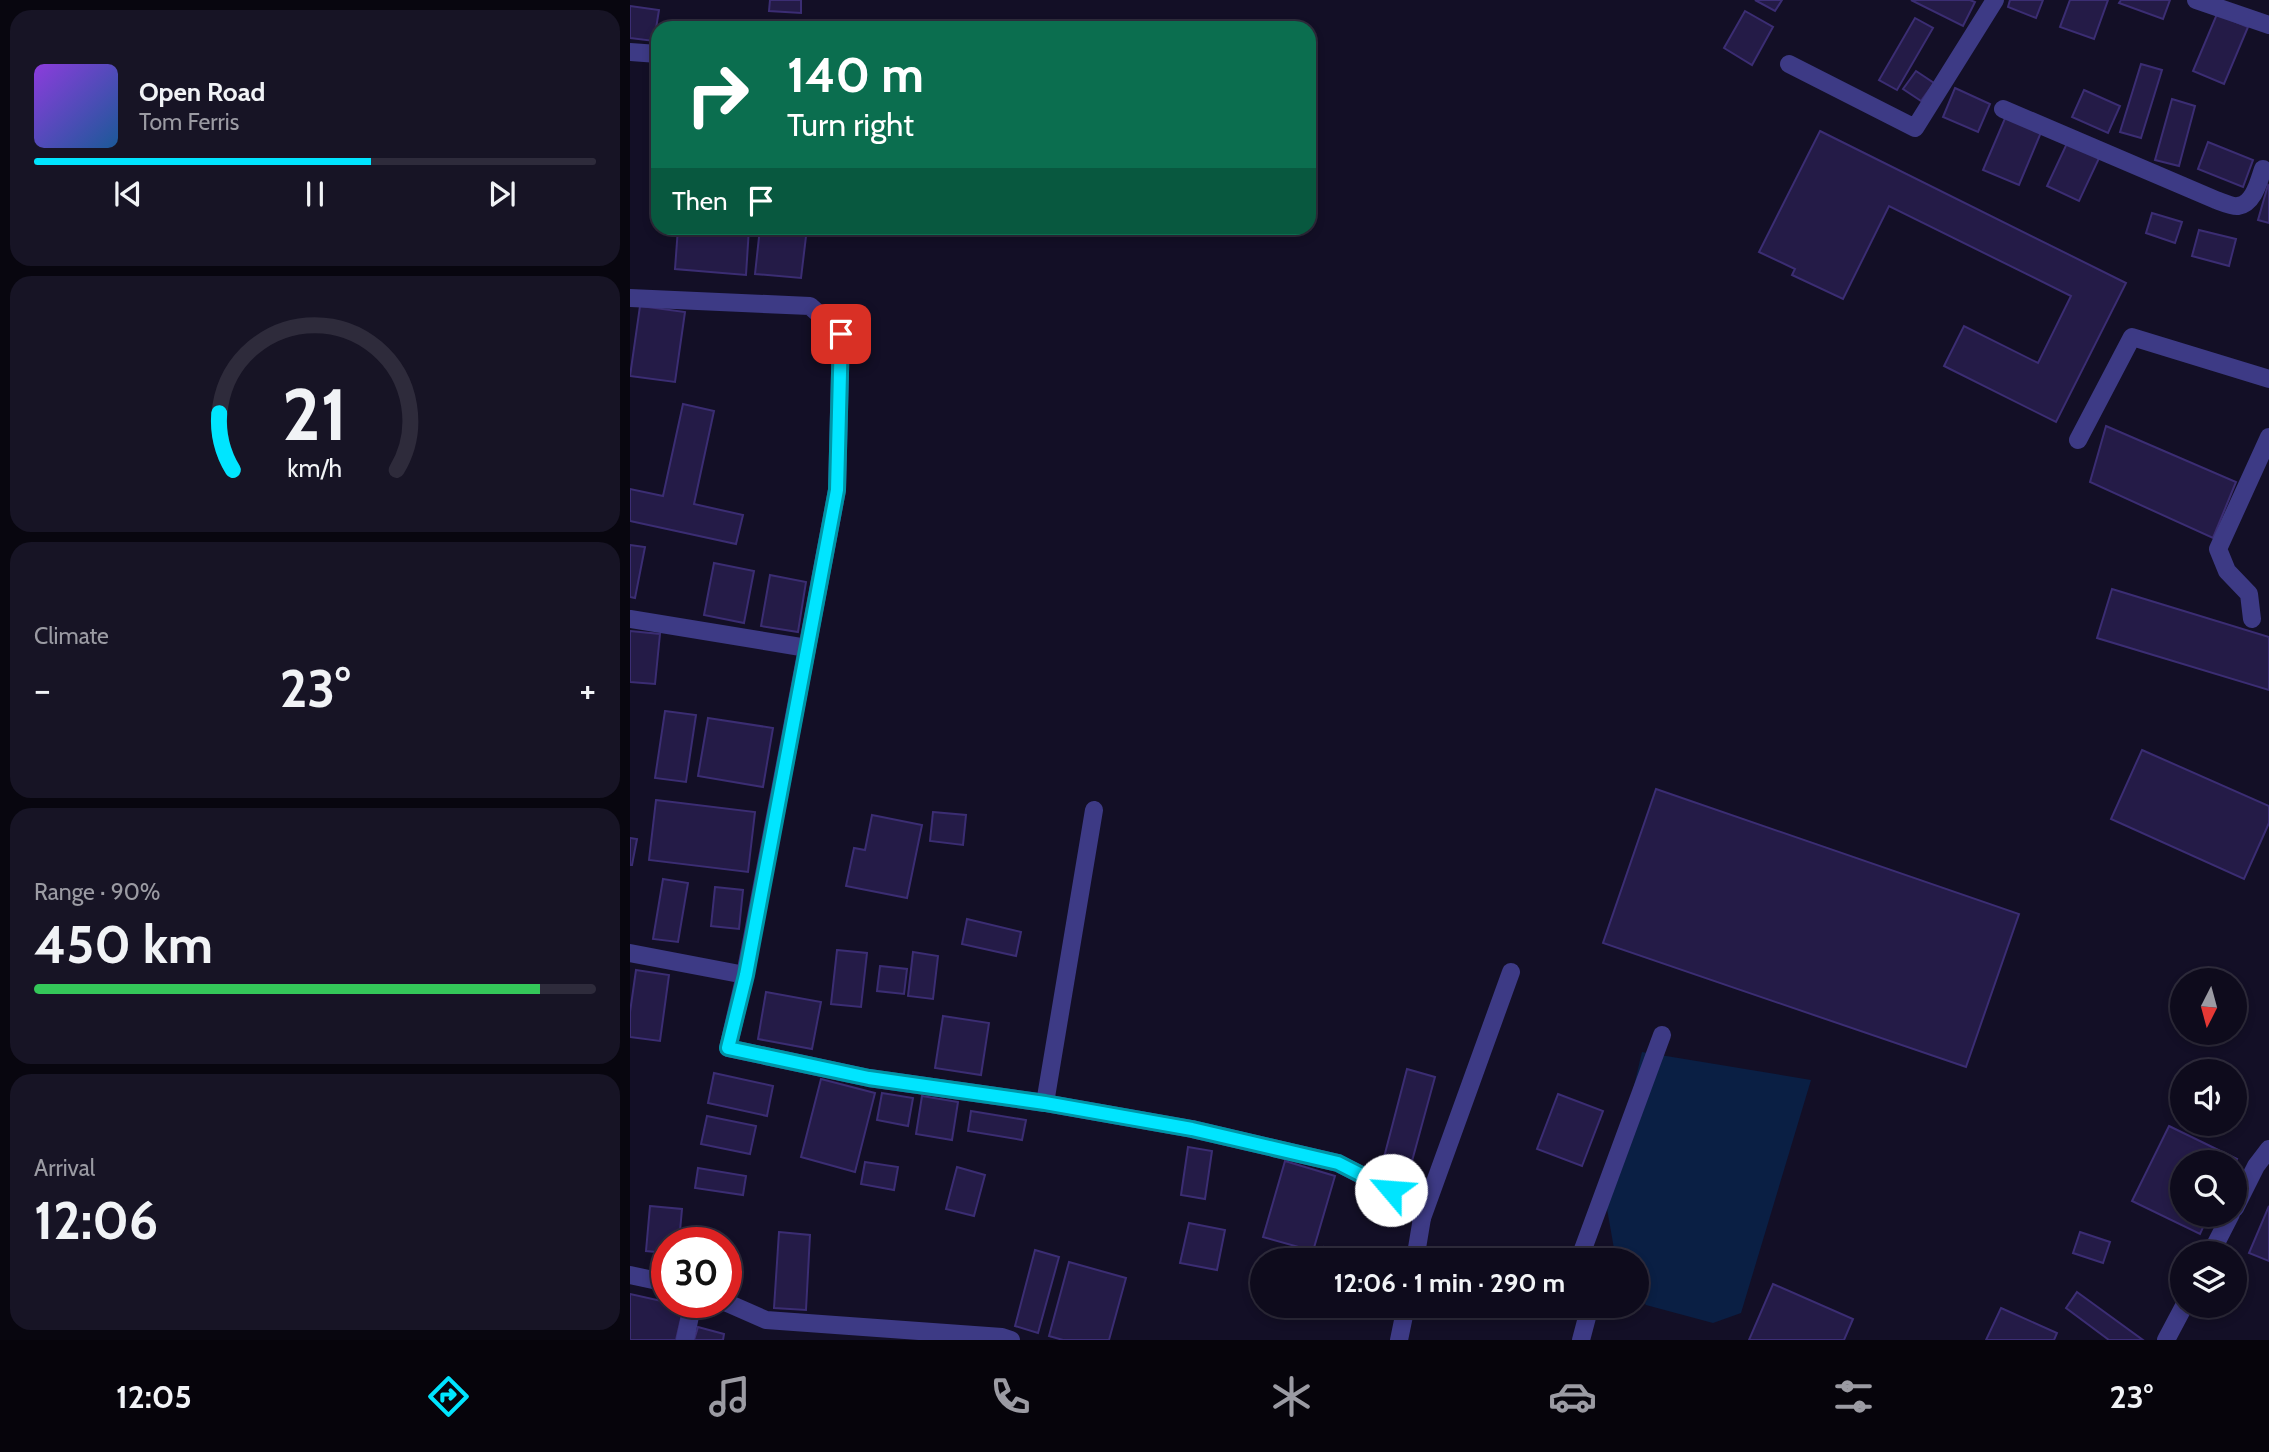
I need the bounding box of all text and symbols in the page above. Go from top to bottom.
text: 140 m [787,45,924,104]
icon: right [672,49,763,140]
text: Open Road [139,76,265,108]
text: Turn right [787,105,914,144]
text: Tom Ferris [139,108,239,136]
icon: previous [109,175,147,213]
icon: pause [296,175,334,213]
icon: next [483,175,521,213]
icon: arrive [742,182,780,220]
text: Then [672,185,728,217]
pin [811,304,871,364]
icon: arrive [822,315,860,353]
text: 21 [282,370,348,458]
text: km/h [288,453,342,483]
text: Climate [34,622,109,650]
text: 23° [280,657,350,720]
text: − [34,666,51,713]
text: + [579,666,596,713]
text: Range · 90% [34,878,161,906]
text: 450 km [34,913,213,976]
north arrow [2170,968,2247,1045]
map controls [2170,968,2247,1318]
button: sound [2170,1059,2247,1136]
button: search [2170,1150,2247,1227]
position arrow [1354,1153,1428,1227]
text: Arrival [34,1154,95,1182]
text: 12:06 [34,1189,158,1252]
speed limit sign: 30 [651,1227,742,1318]
button: layers [2170,1241,2247,1318]
text: 12:06 · 1 min · 290 m [1334,1267,1565,1299]
icon: directions [424,1372,473,1421]
icon: music [705,1372,754,1421]
icon: phone [986,1372,1035,1421]
icon: climate [1267,1372,1316,1421]
icon: car [1548,1372,1597,1421]
icon: filters [1829,1372,1878,1421]
text: 12:05 [116,1377,192,1416]
text: 23° [2110,1377,2153,1416]

